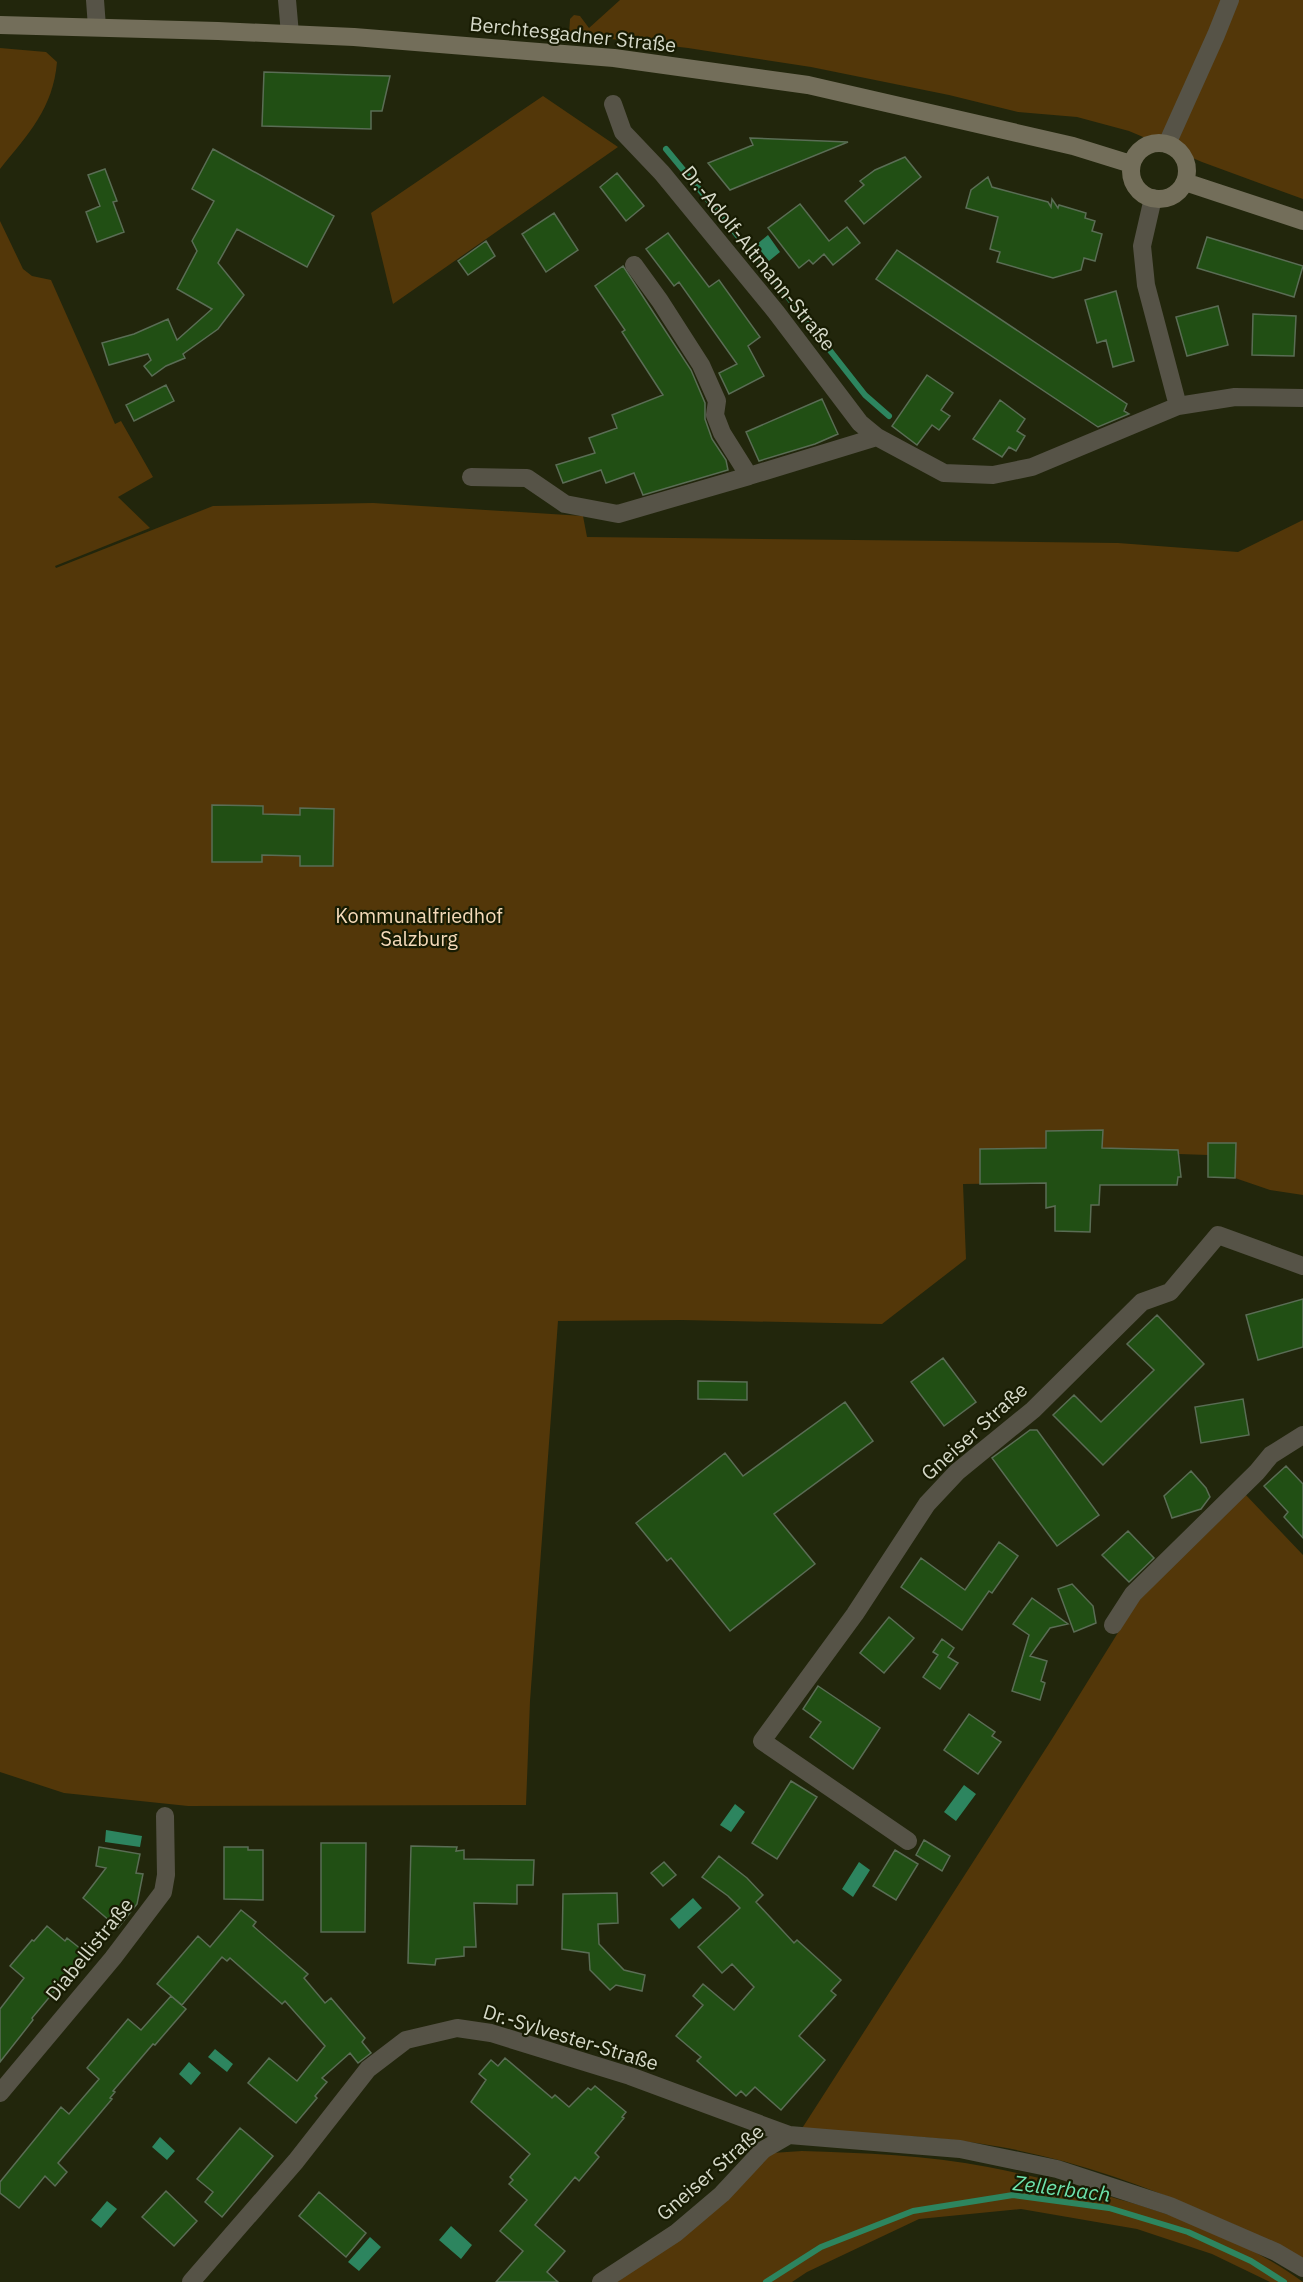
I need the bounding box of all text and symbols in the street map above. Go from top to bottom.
street label: Berchtesgadner Straße [468,10,678,58]
street label: Dr.-Adolf-Altmann-Straße [676,160,842,356]
park label: Kommunalfriedhof Salzburg [335,902,503,952]
street label: Gneiser Straße [915,1376,1033,1486]
street label: Diabellistraße [39,1892,139,2006]
street label: Dr.-Sylvester-Straße [480,1997,662,2077]
street label: Gneiser Straße [650,2118,770,2226]
water label: Zellerbach [1011,2168,1112,2208]

